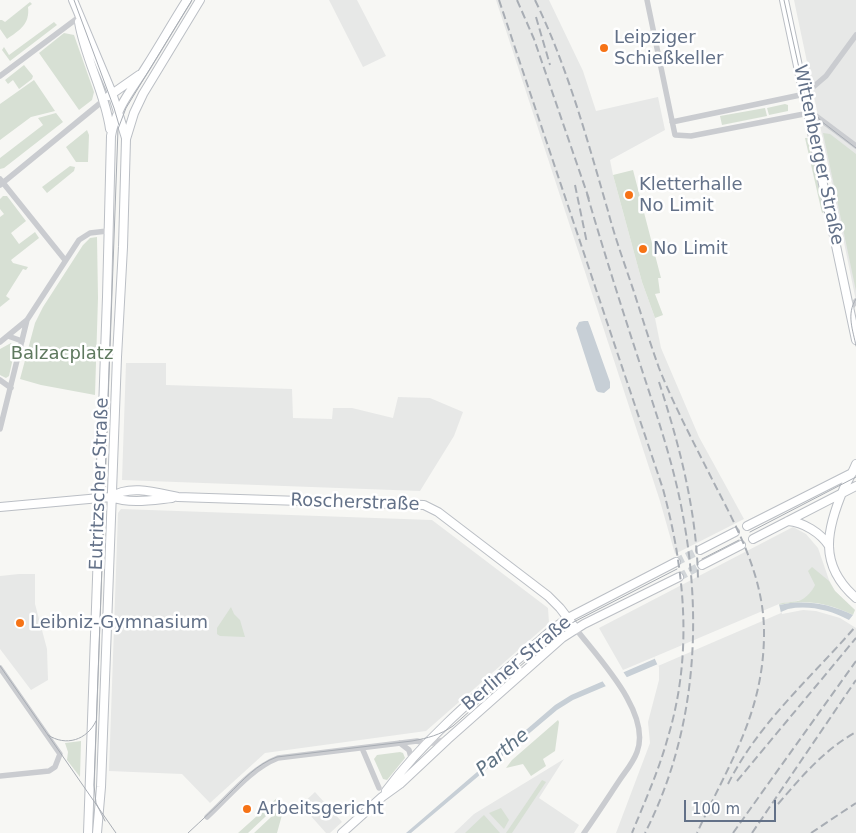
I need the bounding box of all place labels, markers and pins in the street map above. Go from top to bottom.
place label: Leipziger Schießkeller [614,27,723,70]
marker: Leipziger Schießkeller [598,42,610,54]
place label: Kletterhalle No Limit [639,174,743,216]
marker: Kletterhalle No Limit [623,189,635,201]
place label: No Limit [653,238,728,260]
marker: No Limit [637,243,649,255]
place label: Leibniz-Gymnasium [30,612,208,634]
marker: Leibniz-Gymnasium [14,617,26,629]
place label: Arbeitsgericht [257,798,384,820]
marker: Arbeitsgericht [241,803,253,815]

